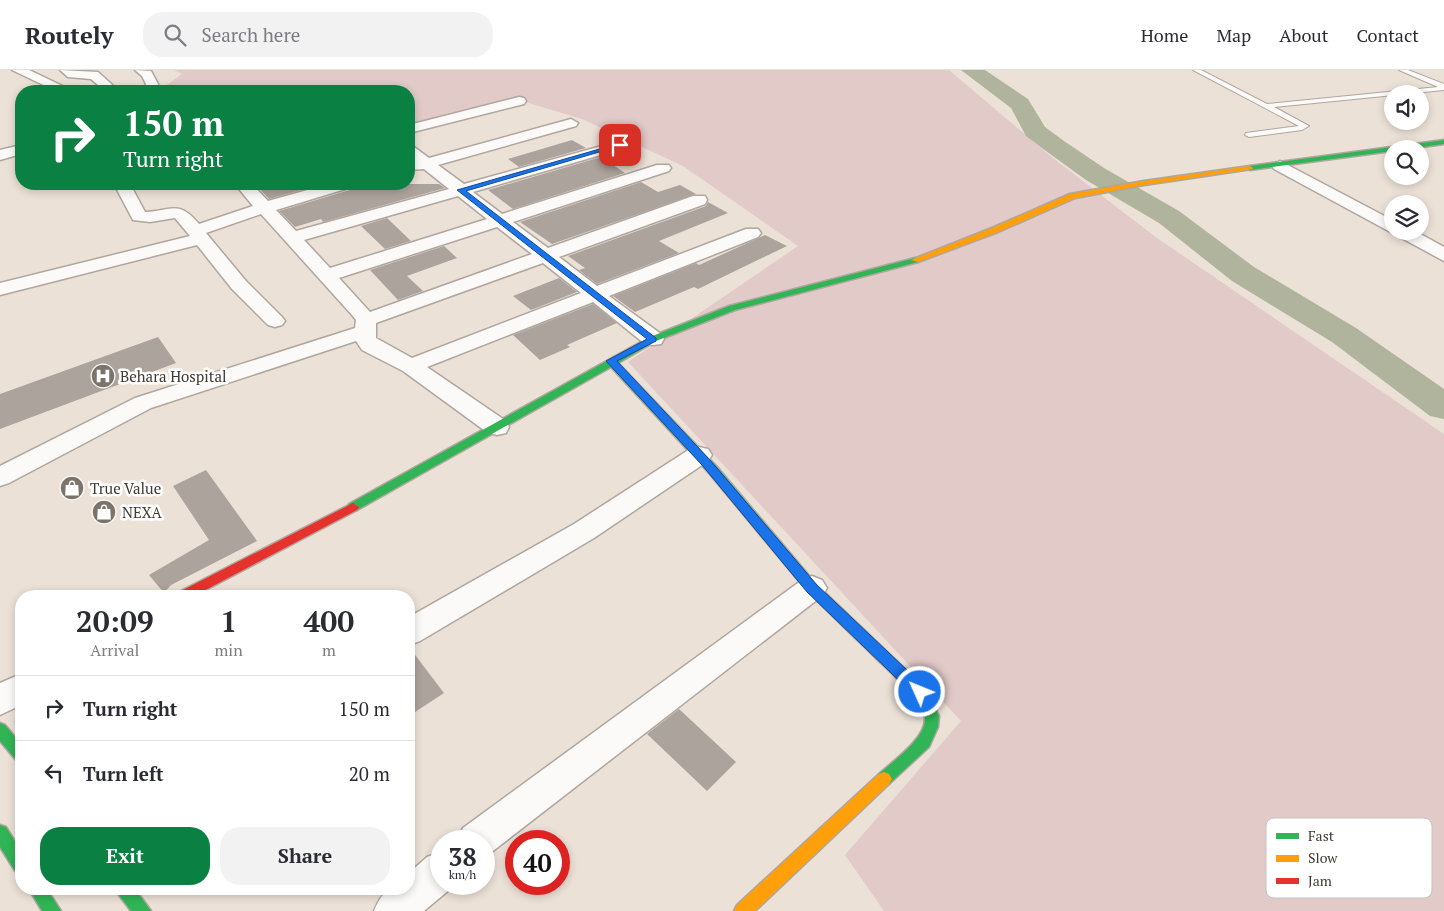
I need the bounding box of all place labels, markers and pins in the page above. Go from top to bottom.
pin [599,124,641,166]
hospital icon: Behara Hospital [90,363,116,389]
place label: Behara Hospital [120,366,227,386]
shop icon: True Value [59,475,85,501]
place label: True Value [90,478,161,498]
shop icon: NEXA [91,499,117,525]
place label: NEXA [122,502,162,522]

